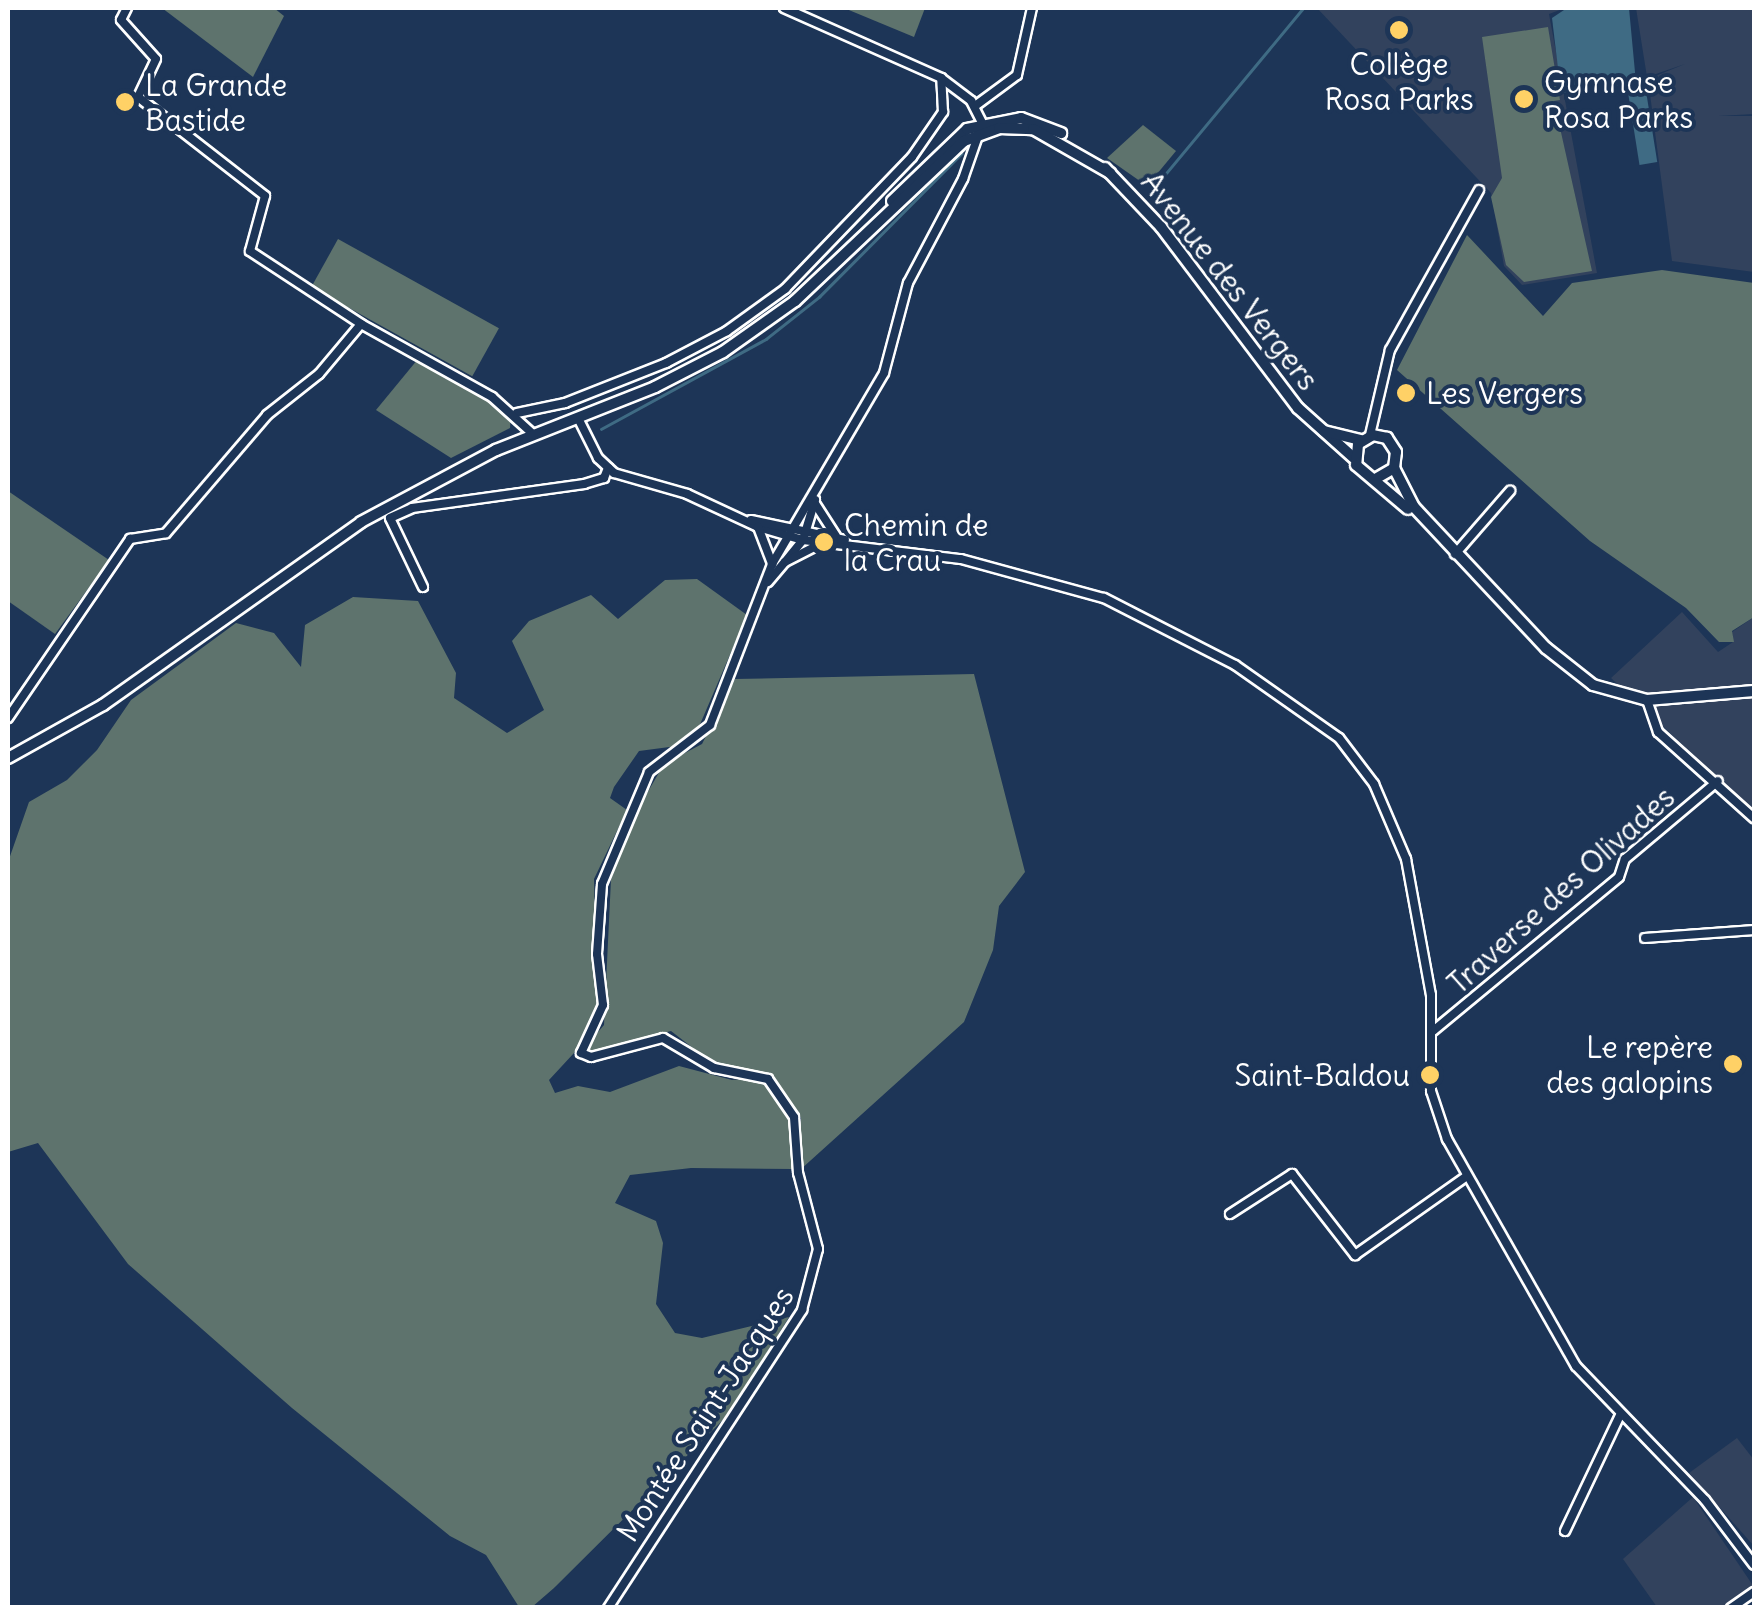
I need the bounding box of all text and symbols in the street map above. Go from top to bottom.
marker: Collège Rosa Parks [1388,19,1410,41]
place label: Collège Rosa Parks [1324,46,1474,116]
place label: Gymnase Rosa Parks [1544,64,1693,134]
place label: La Grande Bastide [145,67,287,138]
marker: Gymnase Rosa Parks [1513,88,1535,110]
marker: La Grande Bastide [114,91,136,113]
street label: Avenue des Vergers [1134,165,1326,397]
place label: Les Vergers [1426,375,1583,411]
marker: Les Vergers [1395,382,1417,404]
place label: Chemin de la Crau [844,507,988,578]
marker: Chemin de la Crau [813,531,835,553]
street label: Traverse des Olivades [1440,779,1682,1001]
place label: Le repère des galopins [1546,1029,1713,1100]
marker: Le repère des galopins [1722,1053,1744,1075]
place label: Saint-Baldou [1235,1057,1410,1093]
marker: Saint-Baldou [1419,1064,1441,1086]
street label: Montée Saint-Jacques [609,1280,801,1548]

